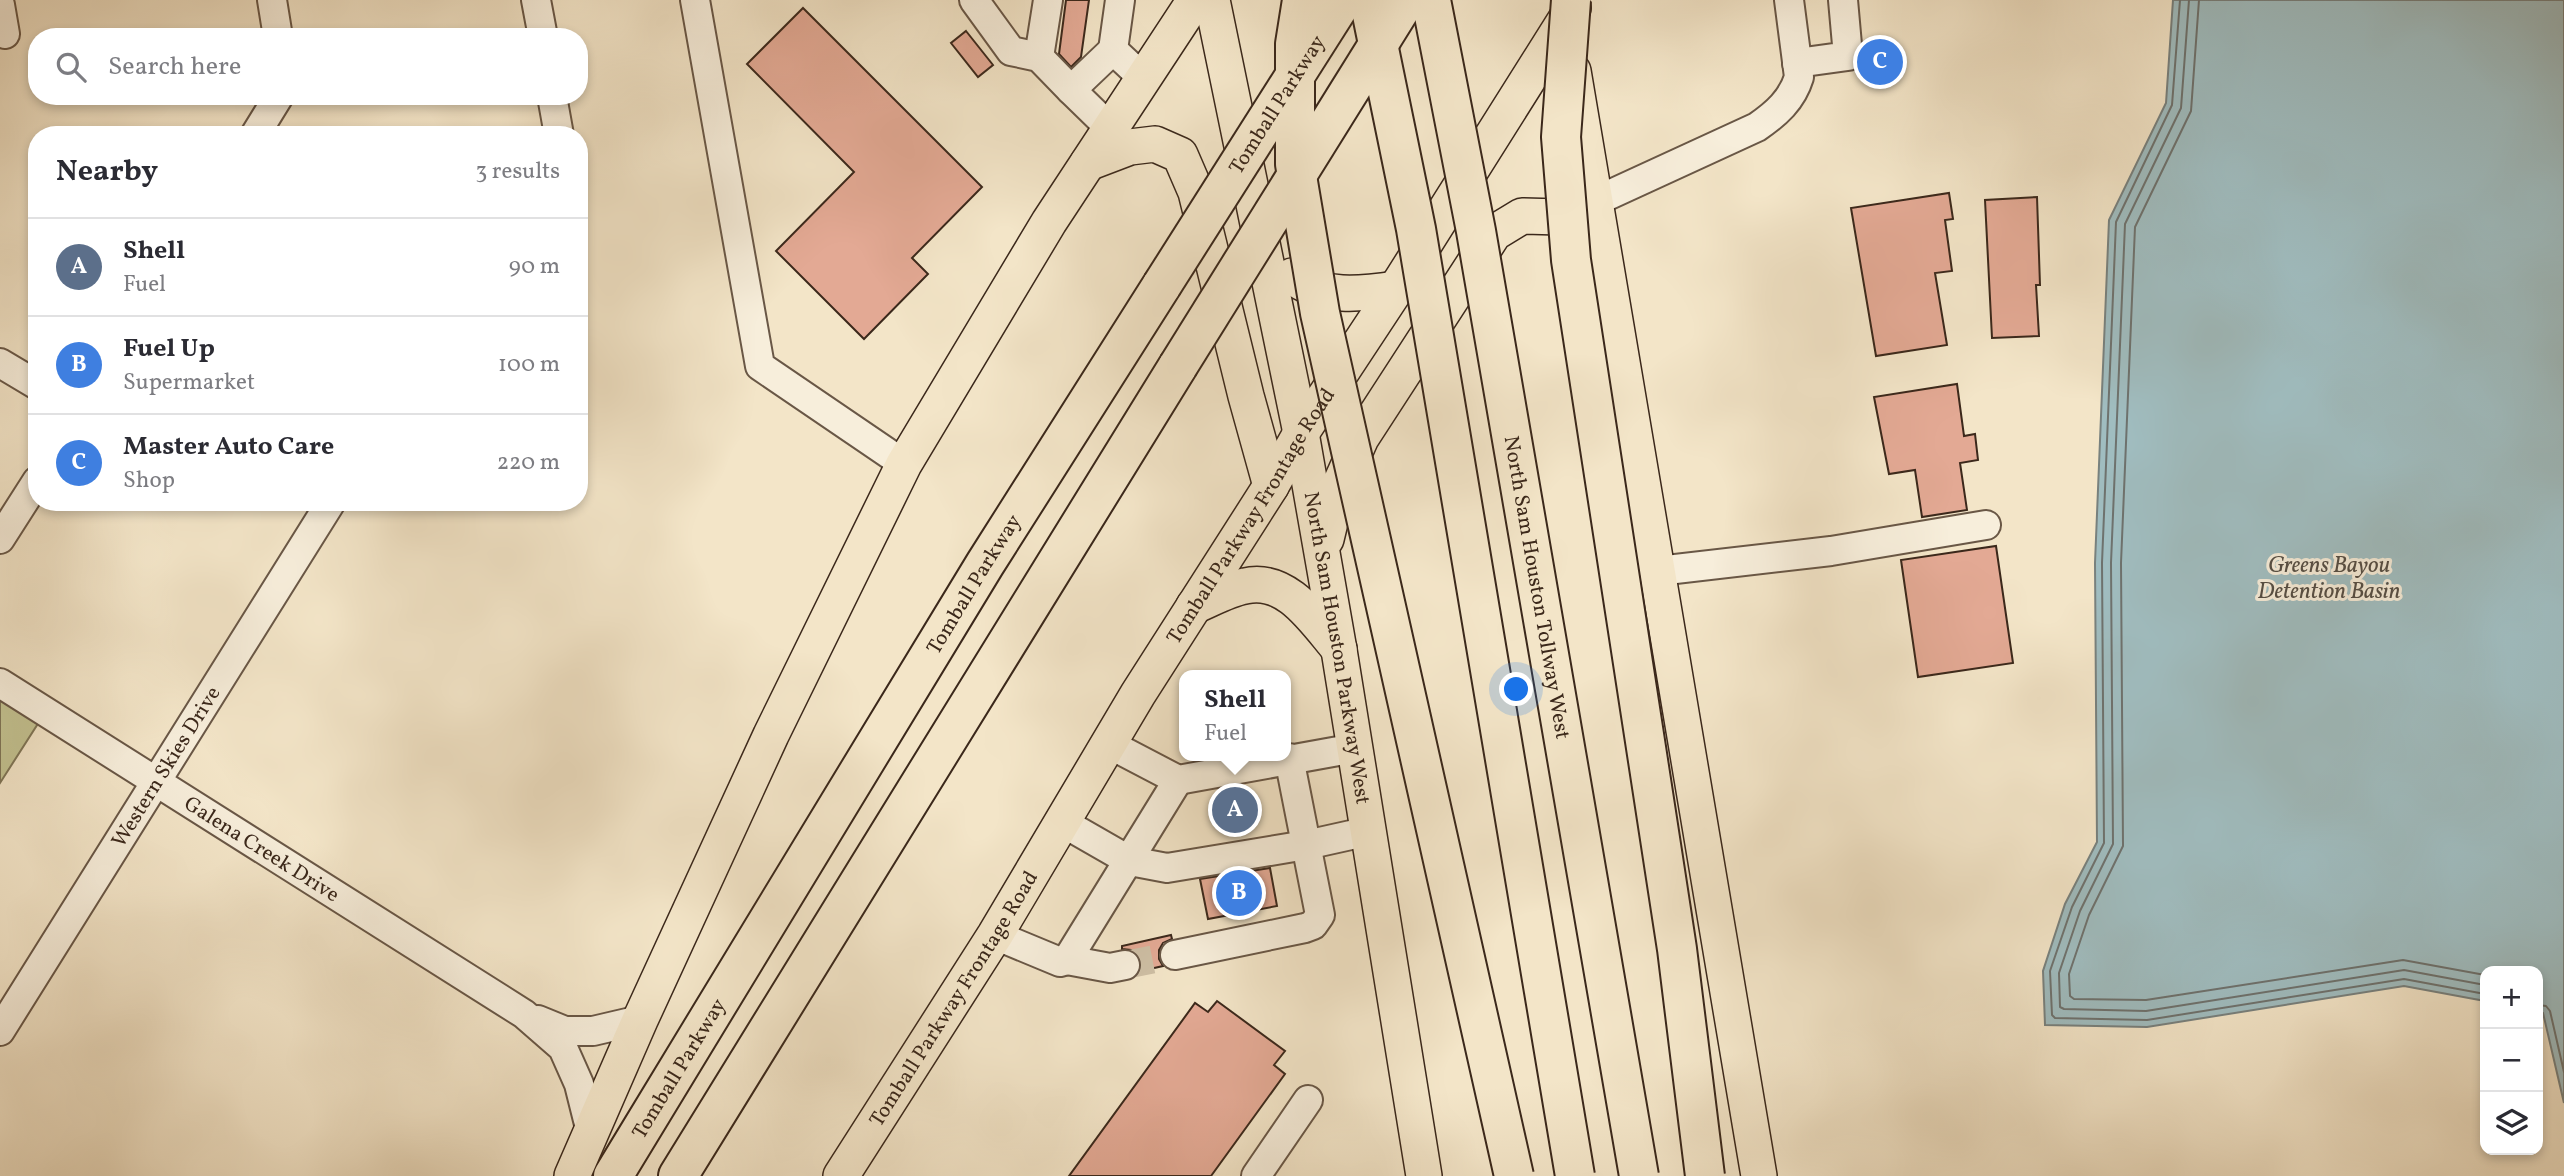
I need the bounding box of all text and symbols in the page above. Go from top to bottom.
search box [28,28,588,105]
street label: Tomball Parkway [1223,29,1333,180]
pin: C [1857,36,1903,88]
icon: search [52,48,90,86]
text: Search here [108,49,241,85]
text: Nearby [56,151,158,193]
text: 3 results [475,156,560,188]
text: Shell [123,233,185,269]
text: A [71,251,87,283]
text: 90 m [509,251,560,283]
text: Fuel [123,269,166,301]
text: Fuel Up [123,331,215,367]
text: B [71,349,87,381]
text: 100 m [498,349,560,381]
text: Supermarket [123,367,255,399]
street label: Tomball Parkway Frontage Road [1161,383,1343,650]
text: Master Auto Care [123,429,334,465]
street label: North Sam Houston Tollway West [1496,434,1576,742]
text: C [72,447,86,479]
text: 220 m [497,447,560,479]
text: Shop [123,465,175,497]
street label: North Sam Houston Parkway West [1296,489,1377,807]
street label: Tomball Parkway [920,509,1029,660]
water label: Greens Bayou Detention Basin [2258,550,2401,608]
popup [1179,670,1291,761]
your location [1499,672,1533,706]
street label: Western Skies Drive [105,681,228,853]
text: Shell [1204,682,1266,718]
text: Fuel [1204,718,1247,750]
pin: A [1212,784,1258,836]
street label: Galena Creek Drive [178,790,345,910]
street label: Tomball Parkway Frontage Road [863,866,1046,1133]
pin: B [1216,867,1262,919]
map controls [2480,966,2543,1155]
button: + [2480,966,2543,1029]
street label: Tomball Parkway [626,993,734,1145]
button: − [2480,1029,2543,1092]
button: layers [2480,1092,2543,1155]

